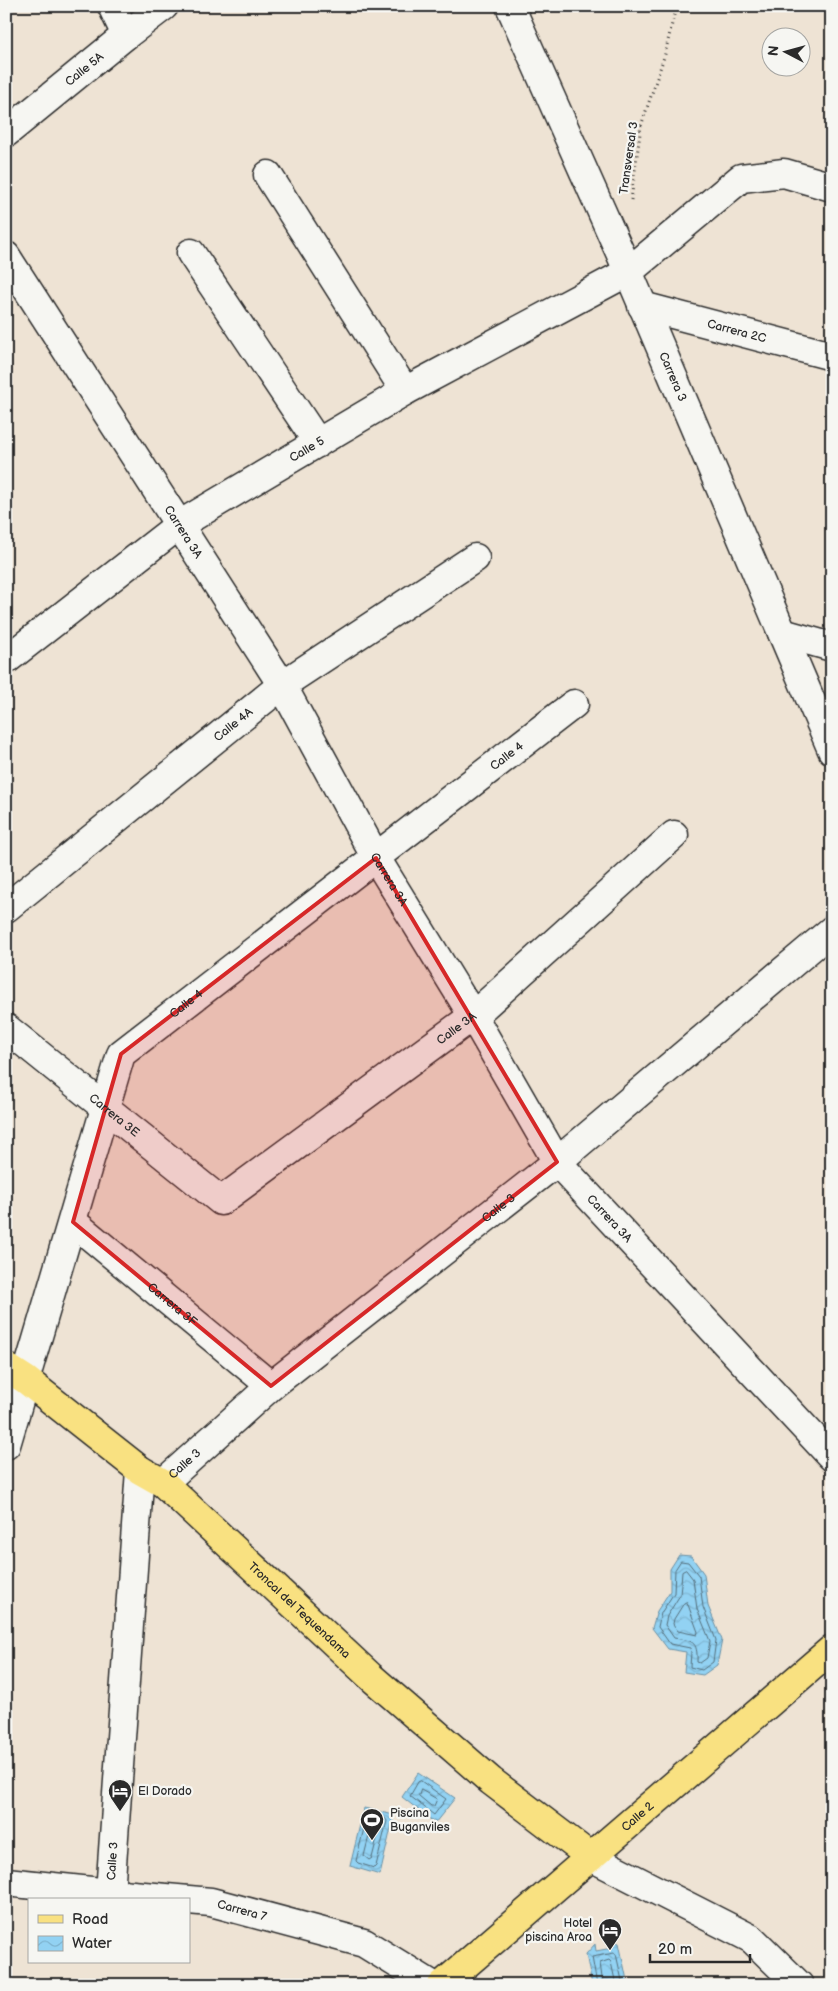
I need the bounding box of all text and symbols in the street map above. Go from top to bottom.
north arrow [760,28,810,78]
text: N [765,45,783,57]
street label: Calle 5A [62,49,107,89]
street label: Transversal 3 [616,121,642,195]
street label: Carrera 2C [706,316,768,346]
street label: Carrera 3 [656,350,690,404]
street label: Calle 5 [287,433,327,465]
street label: Carrera 3A [161,503,206,562]
street label: Calle 4A [211,704,256,745]
street label: Calle 4 [487,738,527,774]
street label: Carrera 3A [367,850,411,909]
street label: Calle 4 [166,986,207,1021]
street label: Calle 3A [434,1008,480,1048]
street label: Carrera 3E [86,1090,143,1140]
street label: Calle 3 [479,1190,518,1226]
street label: Carrera 3A [584,1191,636,1246]
street label: Carrera 3F [145,1280,201,1330]
street label: Calle 3 [165,1445,204,1482]
street label: Troncal del Tequendama [245,1559,354,1662]
hotel icon: El Dorado [107,1778,133,1812]
place label: El Dorado [138,1784,192,1799]
street label: Calle 2 [618,1798,657,1835]
place label: Piscina Buganviles [390,1806,450,1835]
sports icon: Piscina Buganviles [359,1807,385,1841]
street label: Calle 3 [103,1841,121,1881]
street label: Carrera 7 [216,1896,268,1924]
legend [28,1898,190,1964]
text: Road [72,1910,108,1929]
place label: Hotel piscina Aroa [525,1916,592,1945]
hotel icon: Hotel piscina Aroa [597,1917,623,1951]
scale bar [650,1931,750,1963]
text: Water [72,1934,112,1953]
text: 20 m [658,1940,692,1959]

